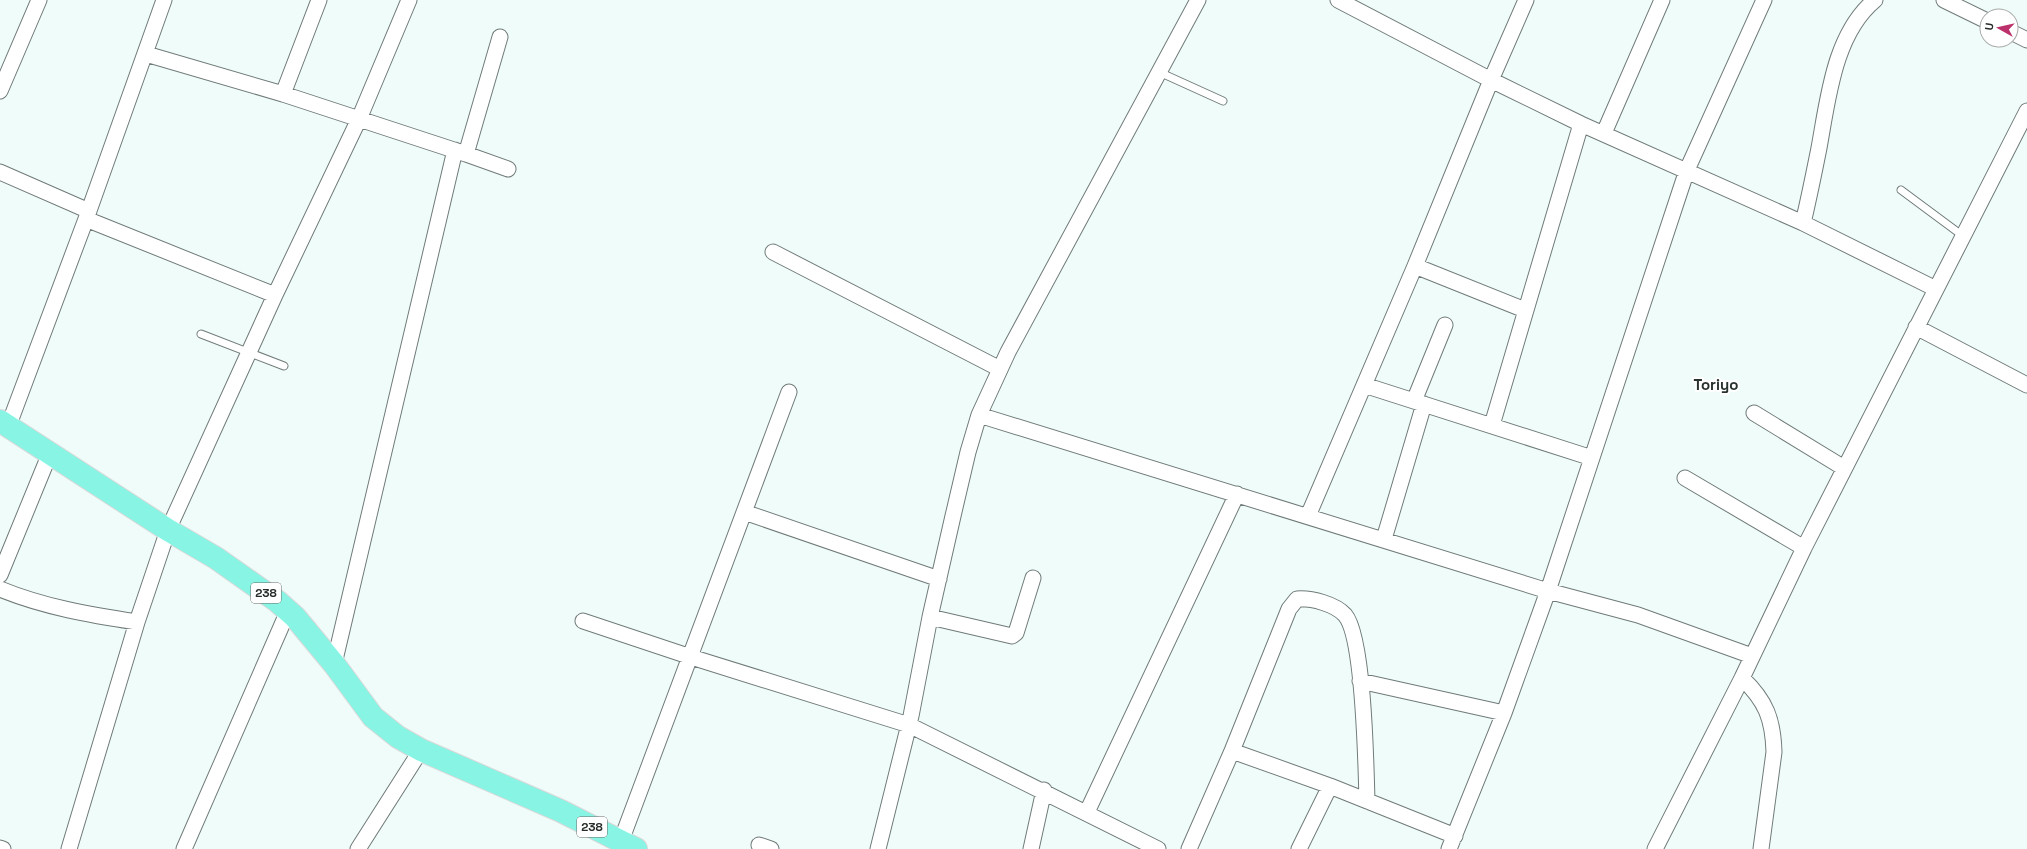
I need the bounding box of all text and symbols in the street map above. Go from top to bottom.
north arrow [1979,8,2019,48]
text: U [1982,22,1997,31]
district label: Toriyo [1694,375,1738,394]
road number: 238 [251,583,281,603]
road number: 238 [577,817,607,837]

